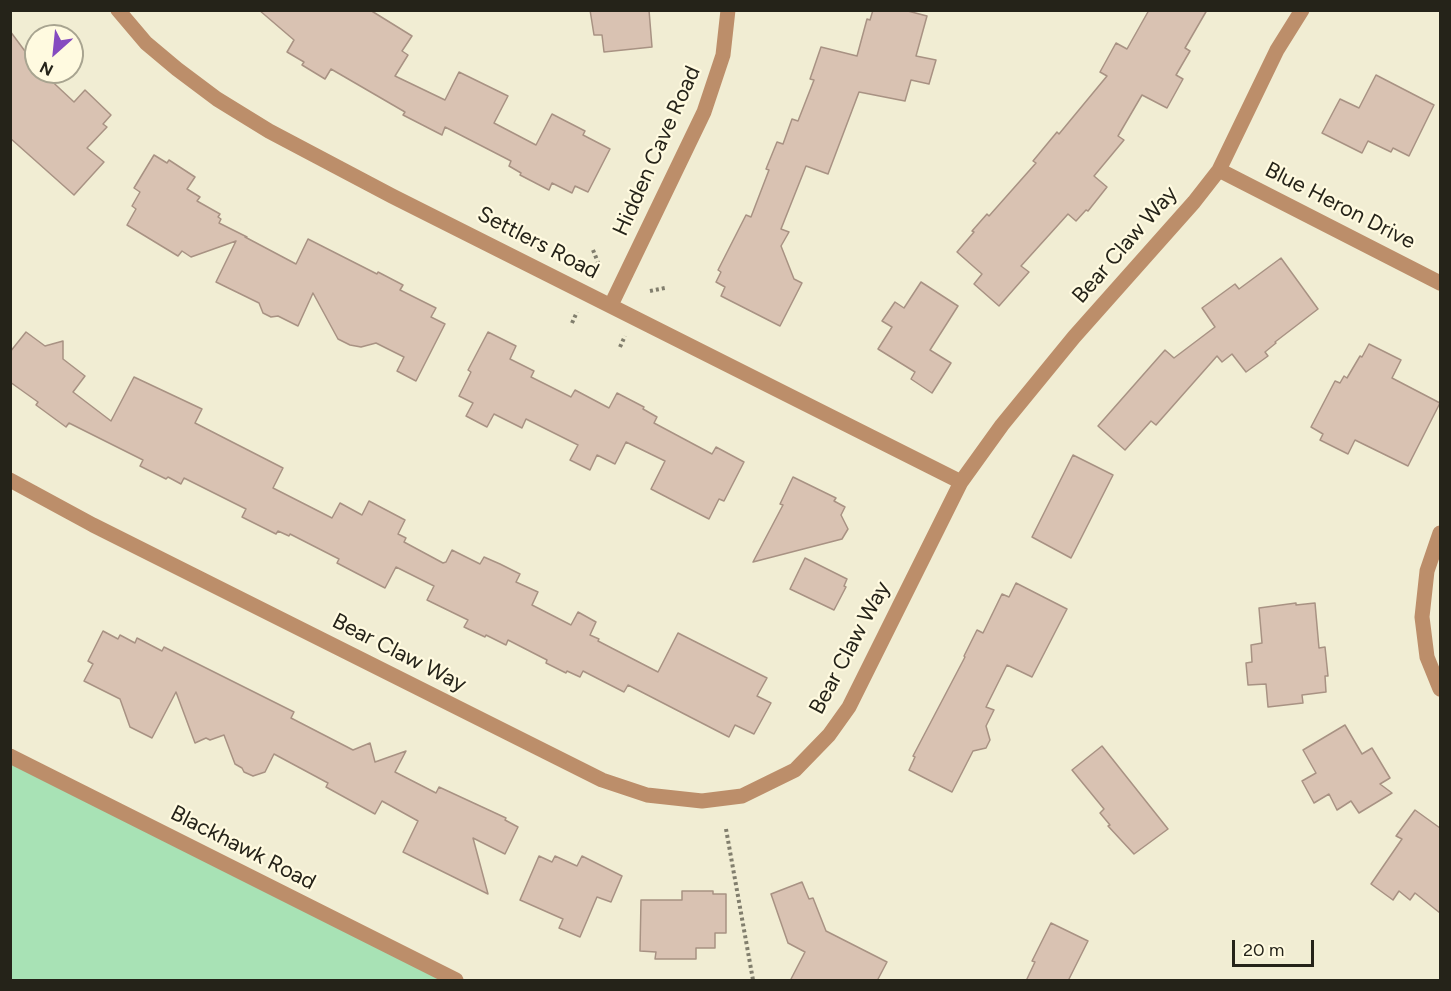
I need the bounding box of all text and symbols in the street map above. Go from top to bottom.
north arrow [24,24,84,84]
text: N [37,57,56,80]
street label: Hidden Cave Road [608,62,706,240]
street label: Blue Heron Drive [1260,157,1420,255]
street label: Bear Claw Way [1067,181,1183,309]
street label: Settlers Road [473,201,603,285]
street label: Bear Claw Way [804,577,896,719]
street label: Bear Claw Way [328,608,470,698]
street label: Blackhawk Road [166,800,320,896]
scale bar [1235,928,1318,966]
text: 20 m [1243,939,1284,961]

